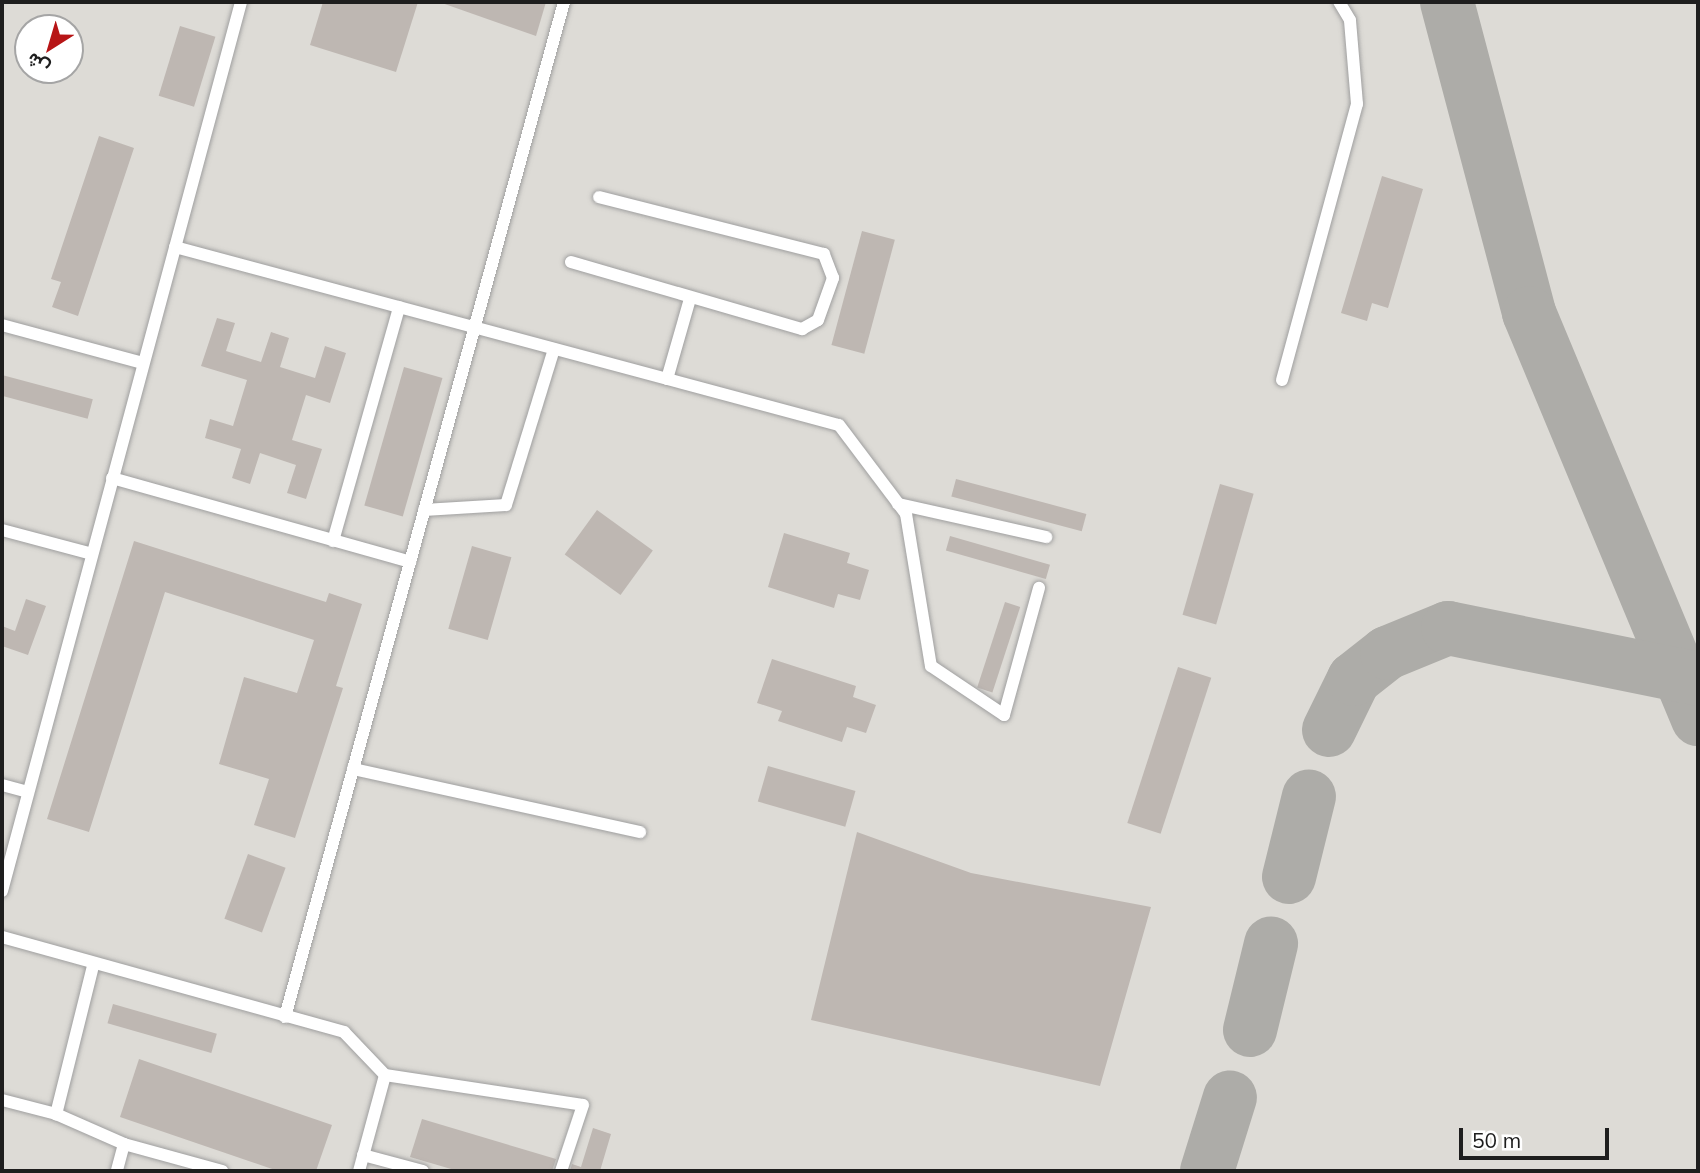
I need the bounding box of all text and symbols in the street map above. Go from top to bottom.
north arrow [14,14,84,84]
text: ش [21,48,54,81]
scale bar [1462,1114,1612,1158]
text: 50 m [1472,1127,1521,1153]

